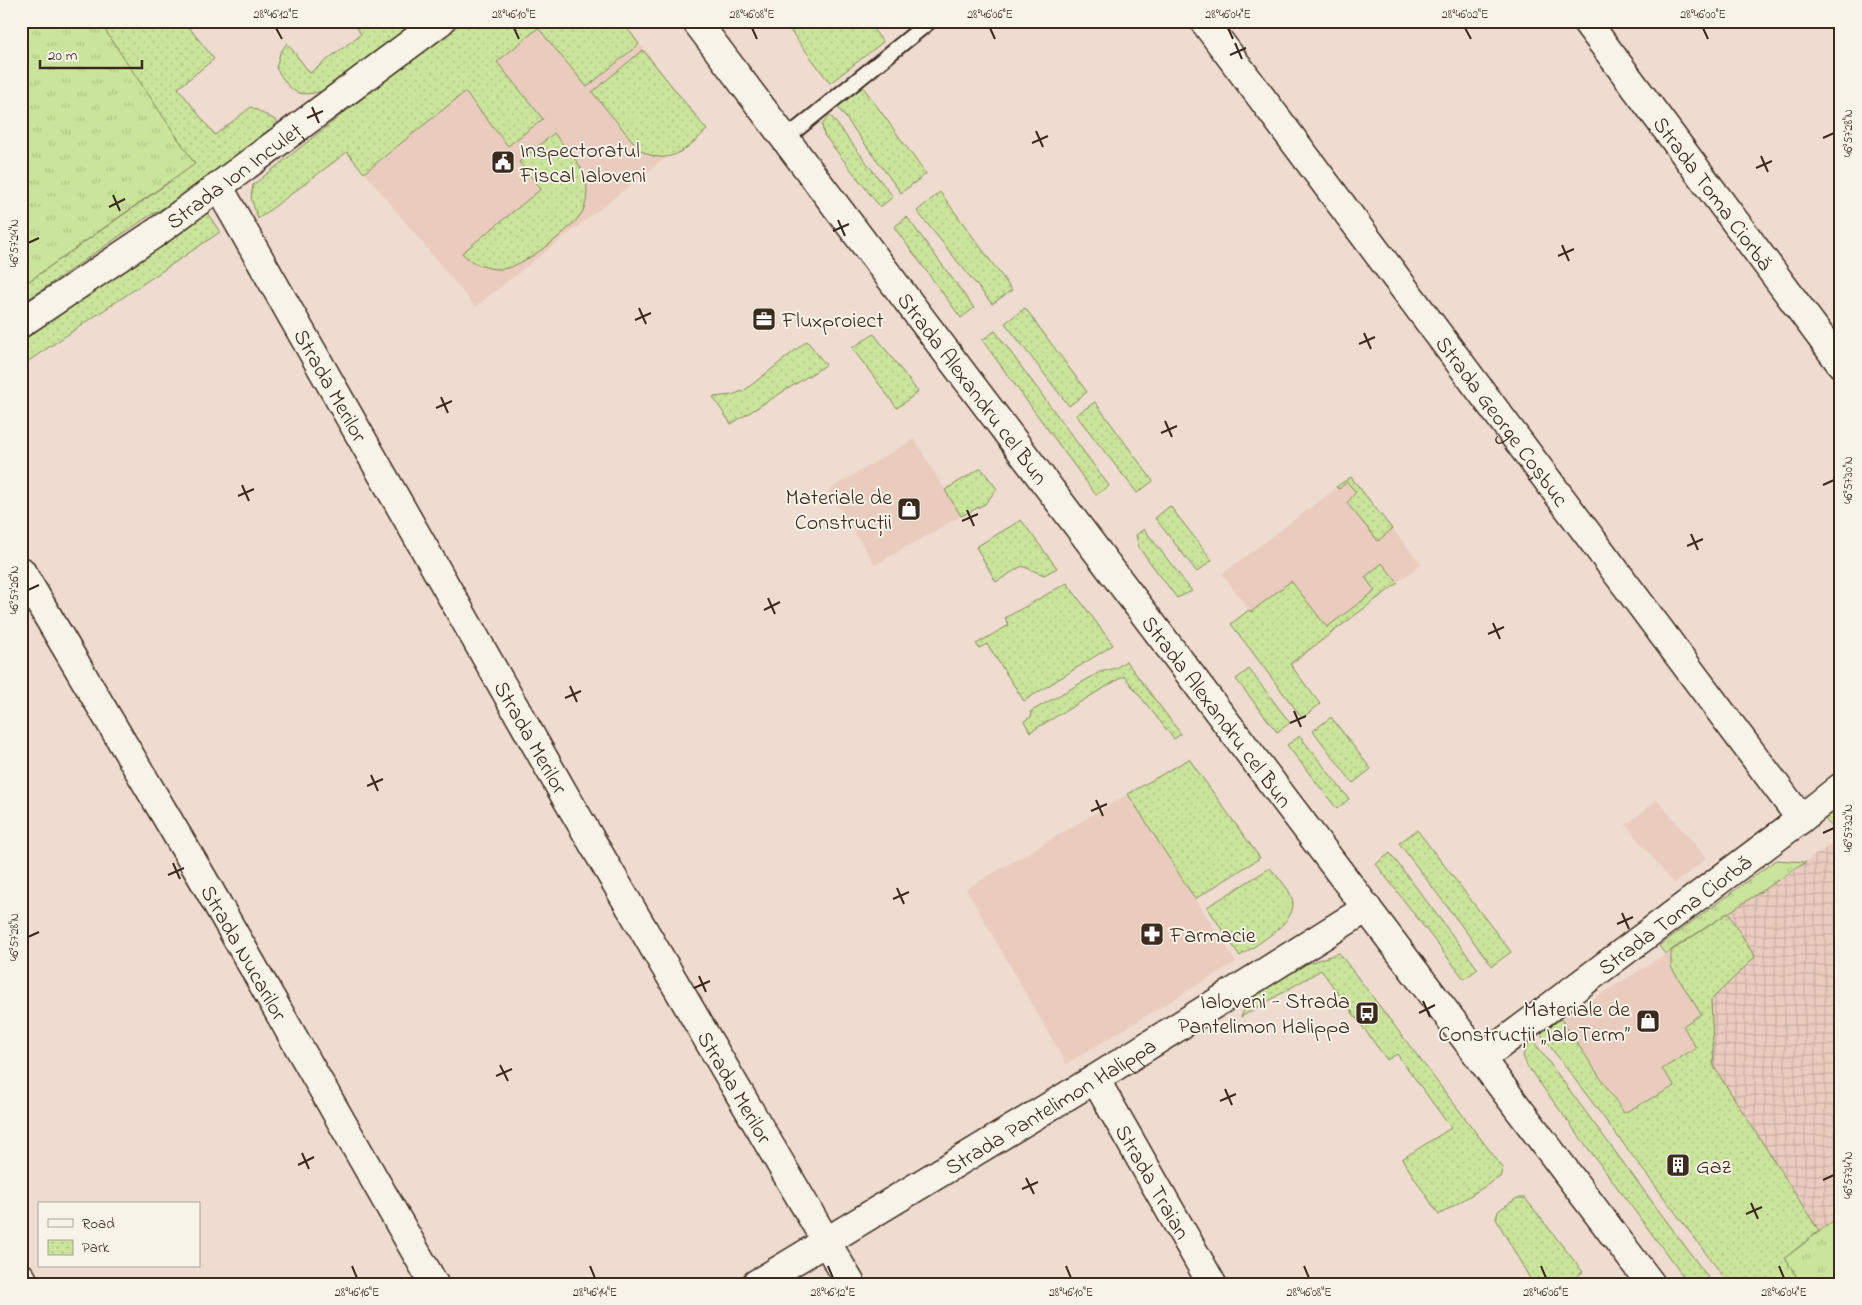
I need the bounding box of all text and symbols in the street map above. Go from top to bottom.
text: 28°46'12"E [253,6,299,24]
text: 28°46'10"E [492,6,536,24]
text: 28°46'08"E [730,6,774,24]
text: 28°46'06"E [967,6,1013,24]
text: 28°46'04"E [1205,6,1251,24]
text: 28°46'02"E [1442,6,1488,24]
text: 28°46'00"E [1680,6,1726,24]
scale bar [40,38,142,70]
text: 20 m [48,45,78,67]
text: 46°57'28"N [1840,109,1858,157]
street label: Strada Toma Ciorbă [1643,111,1779,278]
street label: Strada Ion Inculeț [161,116,311,239]
place label: Inspectoratul Fiscal Ialoveni [519,136,646,193]
public building icon: Inspectoratul Fiscal Ialoveni [490,149,516,175]
text: 46°57'24"N [6,219,24,267]
street label: Strada Alexandru cel Bun [888,287,1054,493]
office icon: Fluxproiect [751,306,777,332]
place label: Fluxproiect [781,306,884,338]
street label: Strada Merilor [284,324,374,449]
street label: Strada George Coșbuc [1426,330,1575,515]
text: 46°57'30"N [1840,456,1858,504]
place label: Materiale de Construcții [786,483,892,540]
shop icon: Materiale de Construcții [896,496,922,522]
text: 46°57'26"N [6,566,24,614]
street label: Strada Alexandru cel Bun [1132,610,1299,816]
street label: Strada Merilor [484,676,574,801]
text: 46°57'32"N [1840,804,1858,852]
street label: Strada Toma Ciorbă [1592,848,1759,985]
street label: Strada Nucarilor [191,880,294,1028]
text: 46°57'28"N [6,913,24,961]
pharmacy icon: Farmacie [1139,921,1165,947]
place label: Farmacie [1169,921,1256,953]
place label: Ialoveni - Strada Pantelimon Halippa [1178,987,1350,1044]
place label: Materiale de Construcții „IaloTerm” [1438,995,1630,1052]
bus stop icon: Ialoveni - Strada Pantelimon Halippa [1354,1000,1380,1026]
shop icon: Materiale de Construcții „IaloTerm” [1635,1008,1661,1034]
street label: Strada Merilor [687,1026,779,1151]
street label: Strada Pantelimon Halippa [940,1031,1163,1185]
street label: Strada Traian [1105,1119,1197,1247]
text: 46°57'34"N [1840,1151,1858,1199]
building icon: Gaz [1665,1152,1691,1178]
place label: Gaz [1696,1152,1732,1184]
legend [38,1202,200,1268]
text: Road [82,1213,115,1235]
text: Park [82,1237,110,1259]
text: 28°46'16"E [335,1284,379,1302]
text: 28°46'14"E [573,1284,617,1302]
text: 28°46'12"E [810,1284,856,1302]
text: 28°46'10"E [1049,1284,1093,1302]
text: 28°46'08"E [1287,1284,1331,1302]
text: 28°46'06"E [1523,1284,1569,1302]
text: 28°46'04"E [1761,1284,1807,1302]

